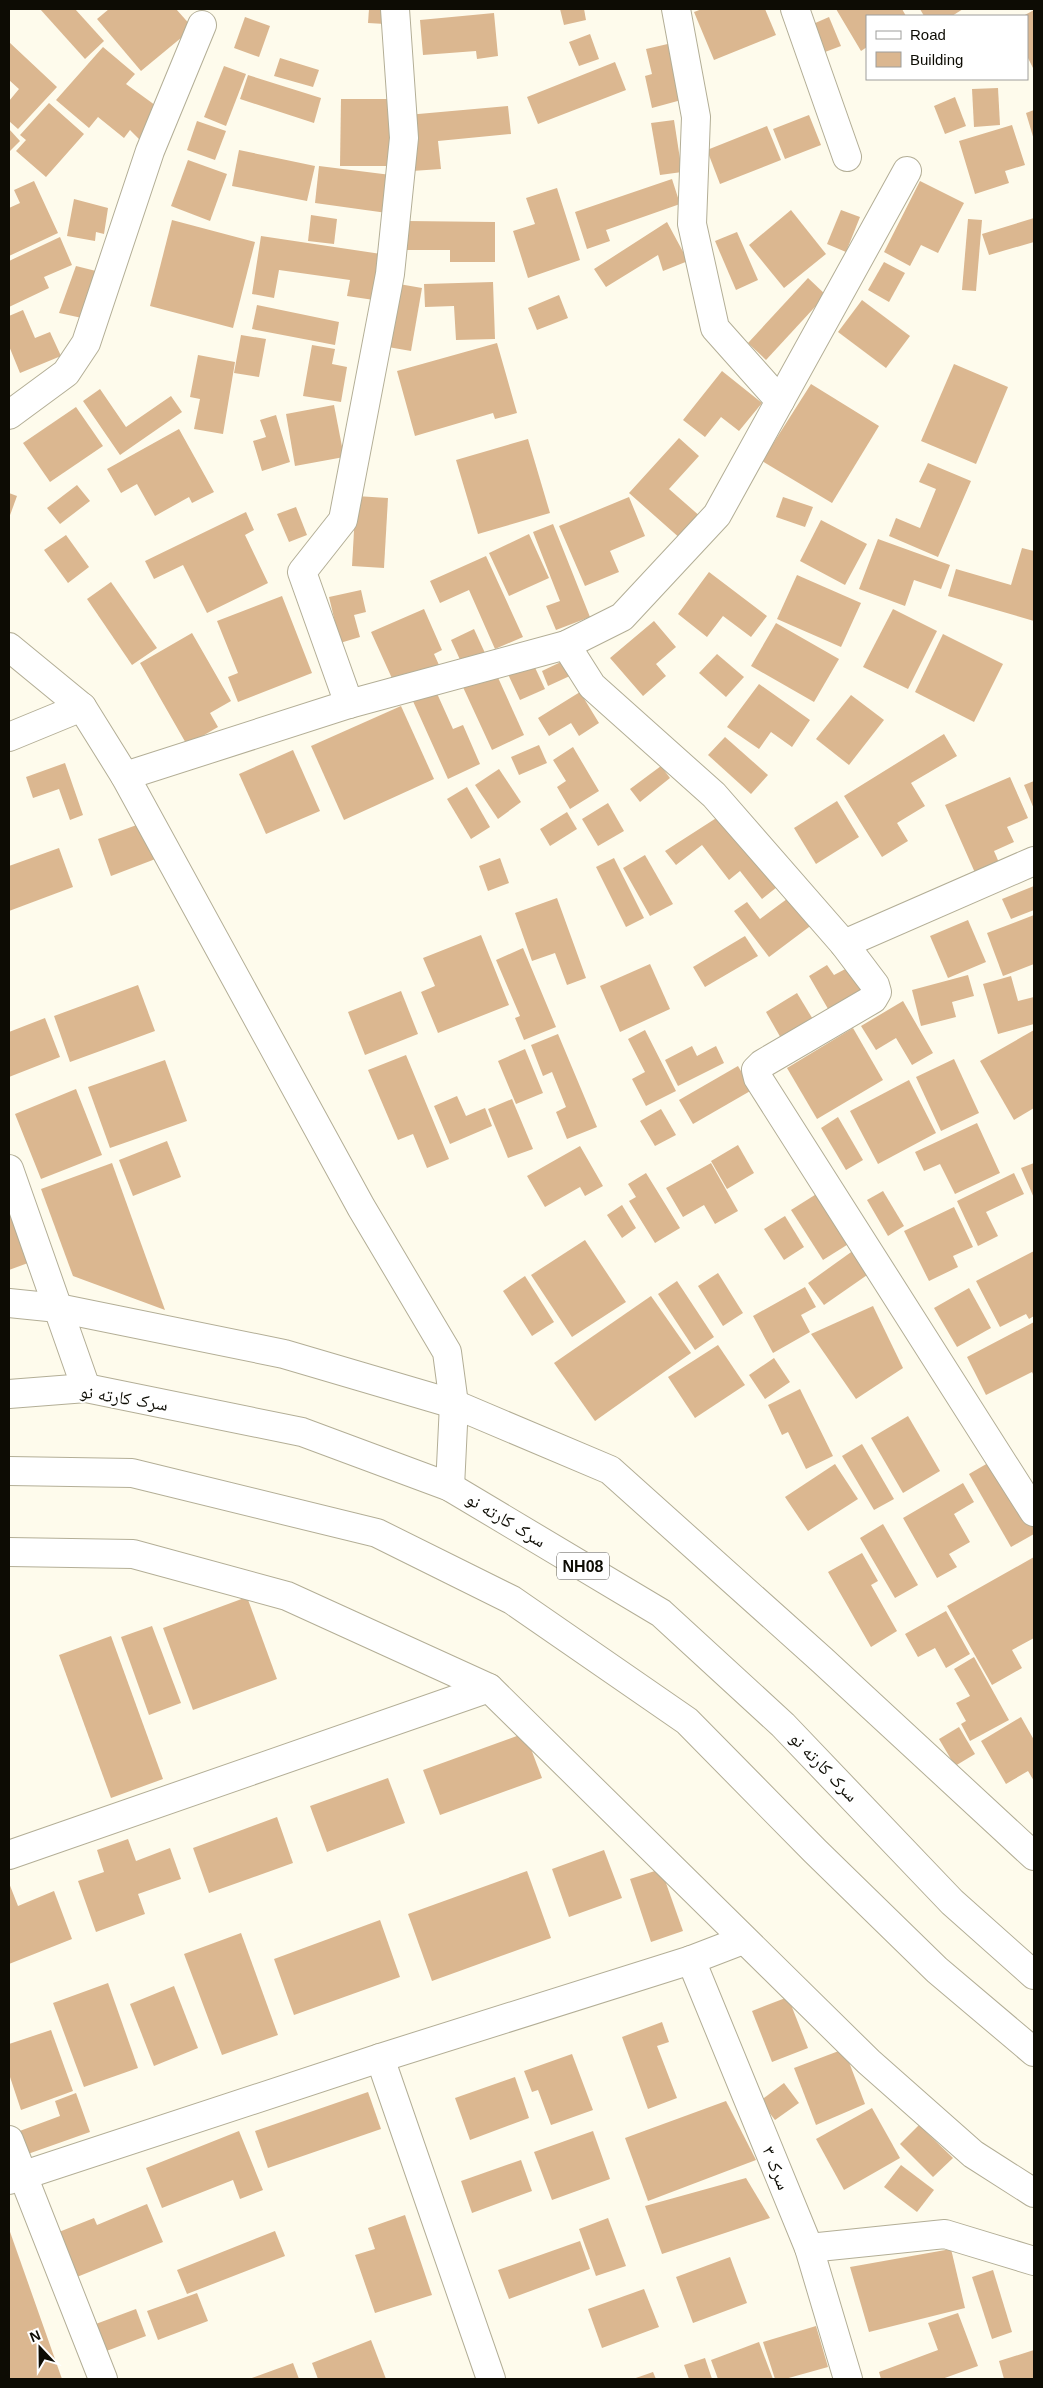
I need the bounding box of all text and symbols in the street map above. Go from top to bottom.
legend [866,15,1028,80]
text: Road [910,26,946,43]
text: Building [910,51,963,68]
street label: سرک کارته نو [79,1381,169,1415]
street label: سرک کارته نو [463,1489,549,1551]
road number: NH08 [557,1552,609,1580]
street label: سرک کارته نو [786,1728,862,1806]
street label: سرک ۳ [758,2143,794,2193]
north arrow [15,2323,65,2373]
text: N [27,2327,43,2345]

